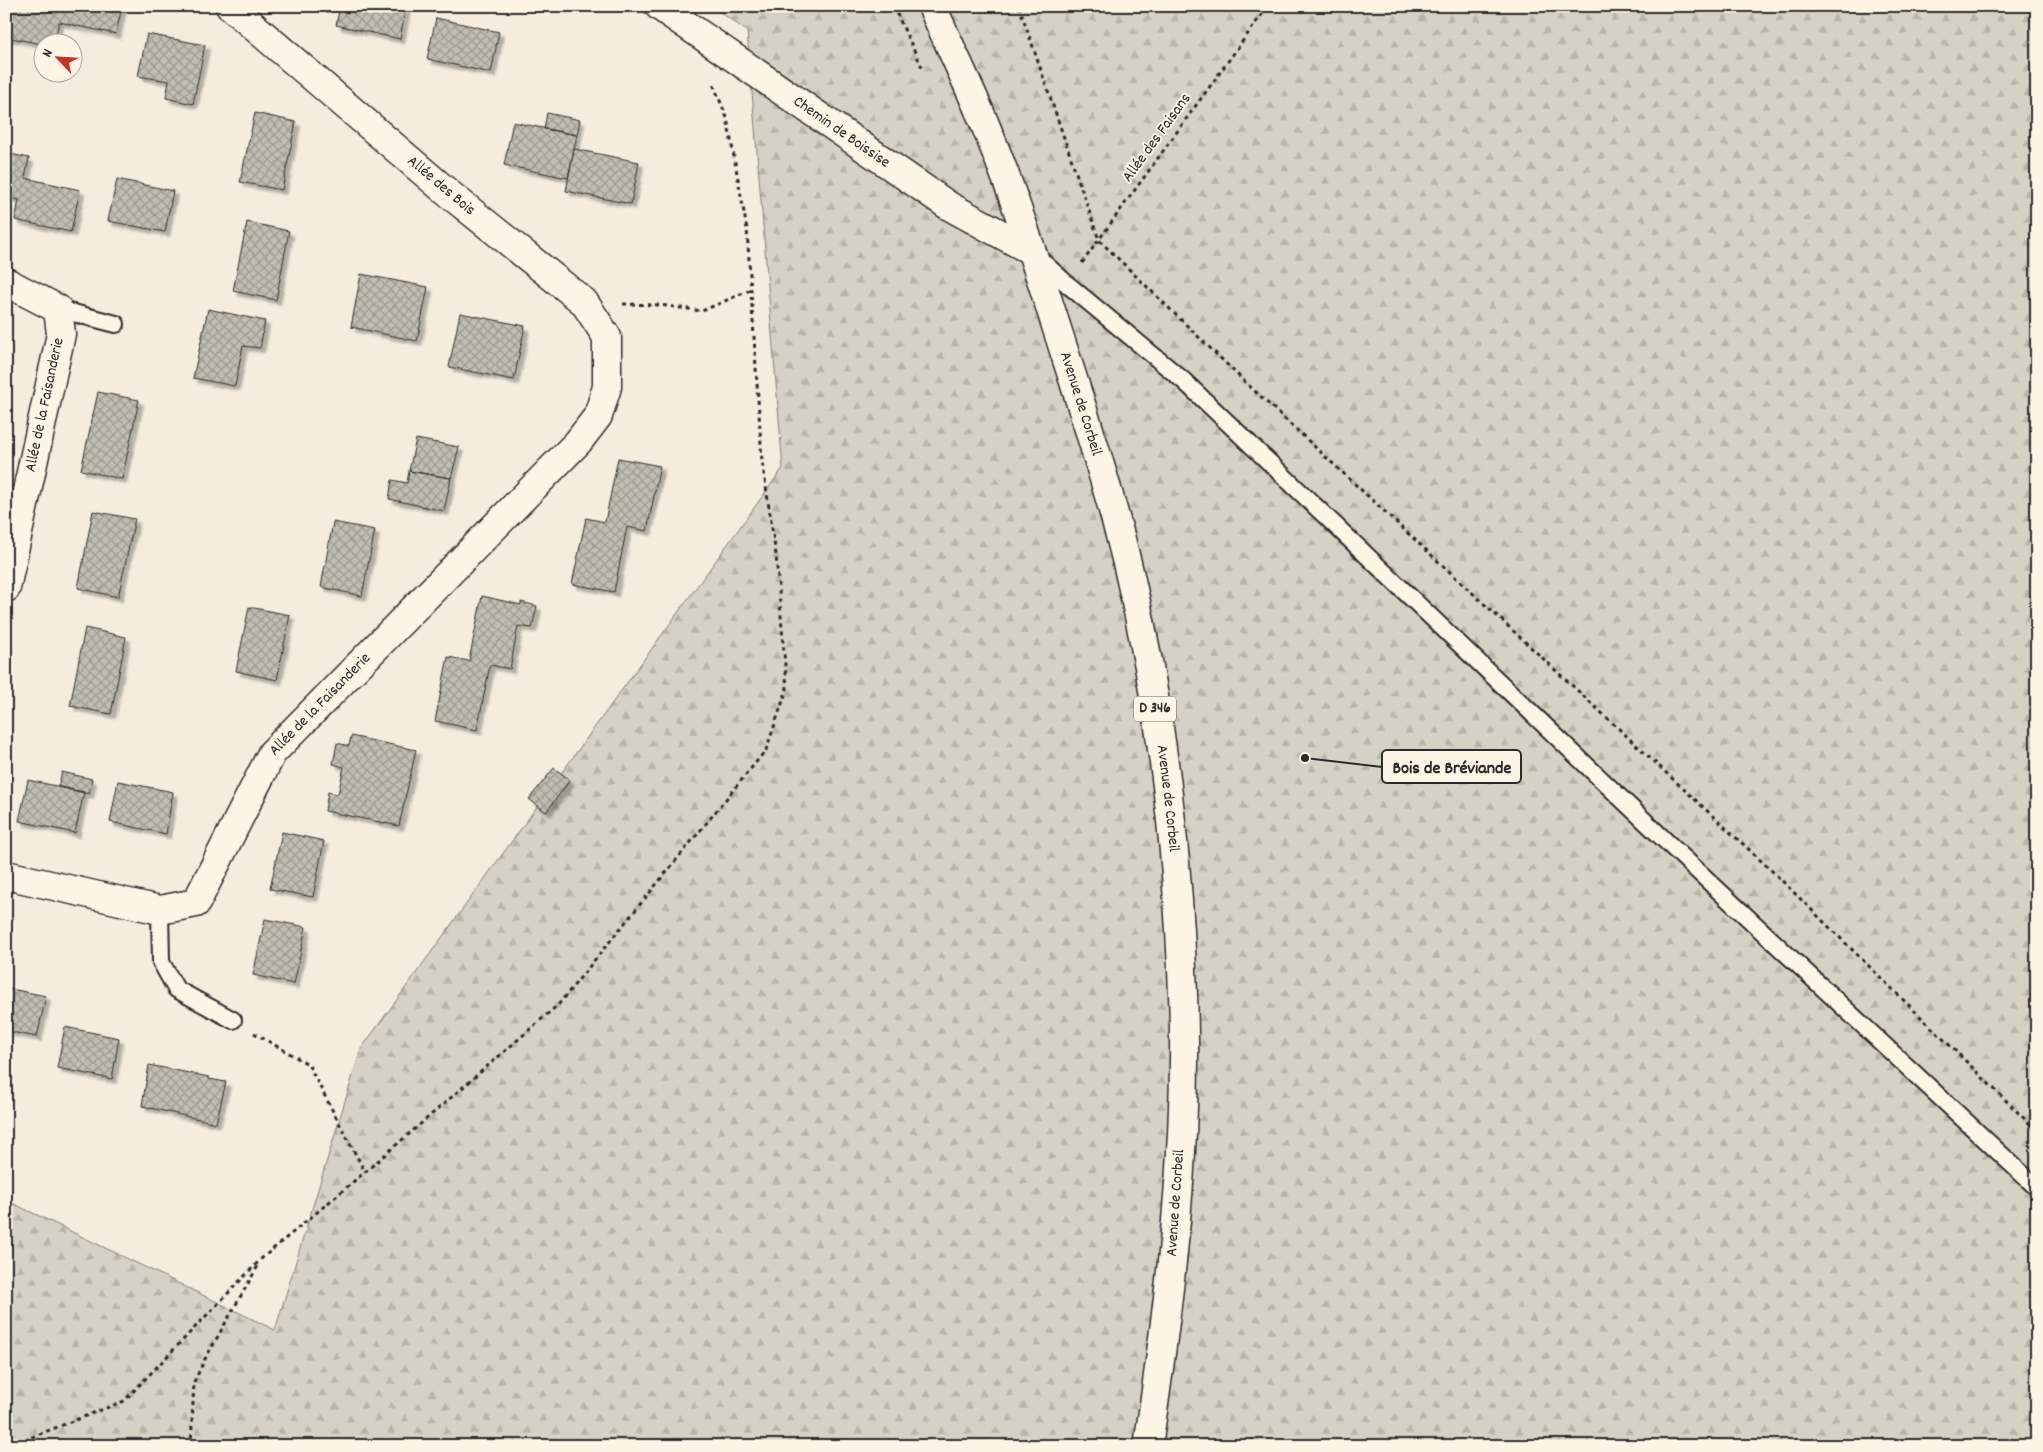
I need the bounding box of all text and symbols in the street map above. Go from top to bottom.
north arrow [32,32,82,82]
text: N [38,46,59,61]
street label: Allée des Faisans [1117,89,1197,187]
street label: Chemin de Boissise [789,90,895,174]
street label: Allée des Bois [402,150,480,222]
street label: Allée de la Faisanderie [20,336,70,474]
street label: Avenue de Corbeil [1054,349,1108,458]
street label: Allée de la Faisanderie [264,647,376,761]
road number: D 346 [1134,696,1176,722]
street label: Avenue de Corbeil [1150,743,1185,853]
callout: Bois de Bréviande [1382,750,1521,783]
text: Bois de Bréviande [1393,757,1512,782]
street label: Avenue de Corbeil [1161,1148,1191,1257]

